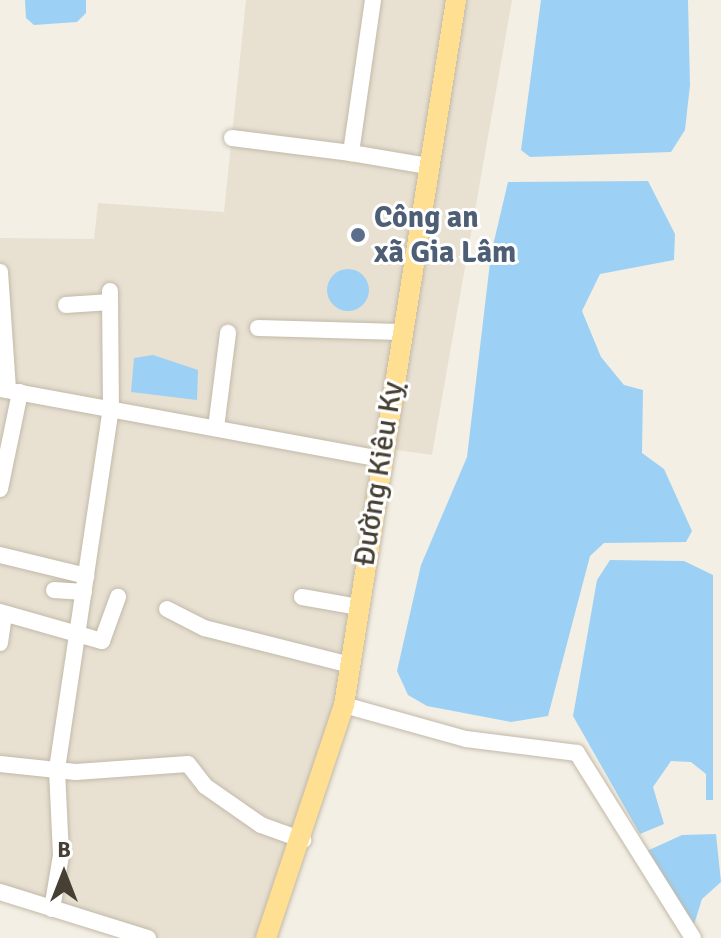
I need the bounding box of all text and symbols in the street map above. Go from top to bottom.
place label: Công an xã Gia Lâm [374,200,516,270]
marker: Công an xã Gia Lâm [349,226,367,244]
street label: Đường Kiêu Kỵ [347,379,411,569]
north arrow [24,834,104,914]
text: B [57,836,71,863]

